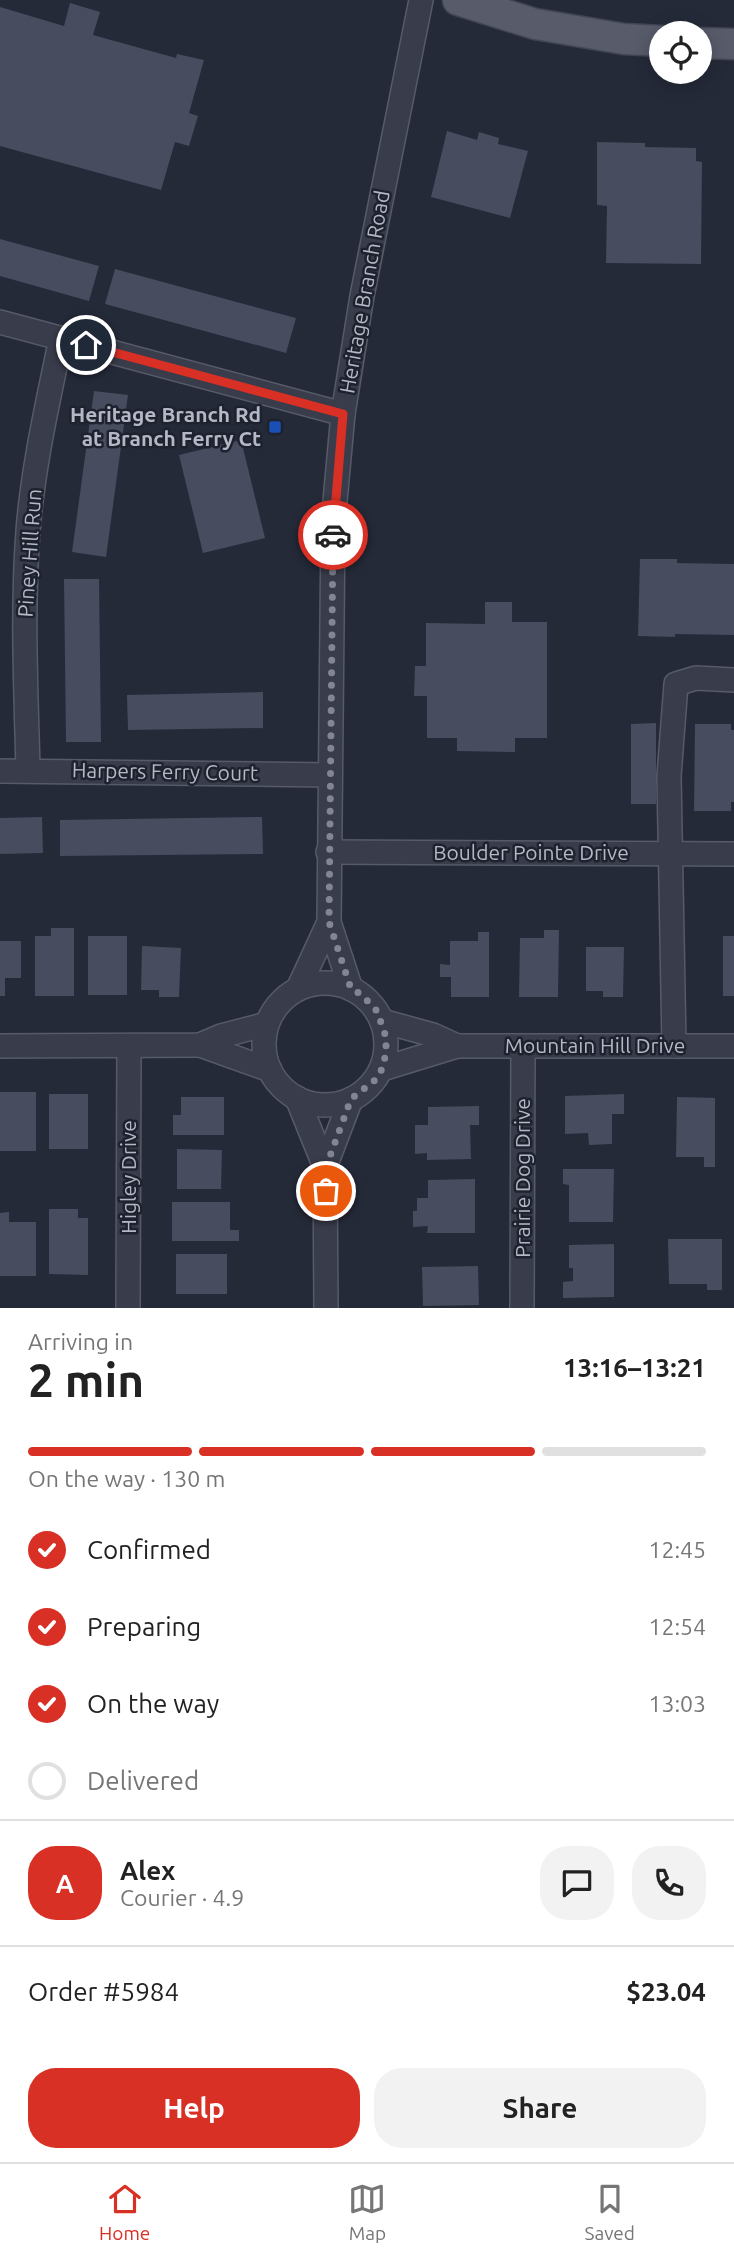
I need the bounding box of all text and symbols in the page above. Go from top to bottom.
map controls [649,21,712,84]
button: locate [649,21,712,84]
street label: Heritage Branch Road [334,188,394,395]
pin [56,315,116,375]
icon: home [67,326,105,364]
place label: Heritage Branch Rd at Branch Ferry Ct [70,402,261,450]
marker: Heritage Branch Rd at Branch Ferry Ct [267,419,283,435]
street label: Piney Hill Run [13,488,45,618]
courier [298,500,368,570]
icon: car [314,516,352,554]
street label: Harpers Ferry Court [72,757,258,785]
street label: Boulder Pointe Drive [433,840,629,864]
street label: Mountain Hill Drive [505,1033,685,1057]
street label: Prairie Dog Drive [510,1098,534,1258]
street label: Higley Drive [116,1120,140,1234]
pin [296,1161,356,1221]
icon: bag [307,1172,345,1210]
text: Arriving in [28,1329,133,1354]
text: 13:16–13:21 [563,1353,706,1382]
text: 2 min [28,1354,144,1406]
text: On the way · 130 m [28,1466,225,1491]
icon: check [28,1531,66,1569]
text: Confirmed [87,1535,211,1564]
text: 12:45 [648,1537,706,1562]
icon: check [28,1608,66,1646]
text: Preparing [87,1612,201,1641]
text: 12:54 [648,1614,706,1639]
icon: check [28,1685,66,1723]
text: On the way [87,1689,219,1718]
text: 13:03 [648,1691,706,1716]
text: Delivered [87,1766,199,1795]
button: chat [540,1846,614,1920]
button: phone [632,1846,706,1920]
text: Alex [120,1856,175,1885]
text: A [56,1869,74,1898]
text: Courier · 4.9 [120,1885,244,1910]
text: Order #5984 [28,1977,179,2006]
text: $23.04 [626,1977,706,2006]
button: Help [28,2068,360,2148]
button: Share [374,2068,706,2148]
tab: Home [99,2180,150,2244]
tab: Map [348,2180,386,2244]
tab: Saved [584,2180,635,2244]

